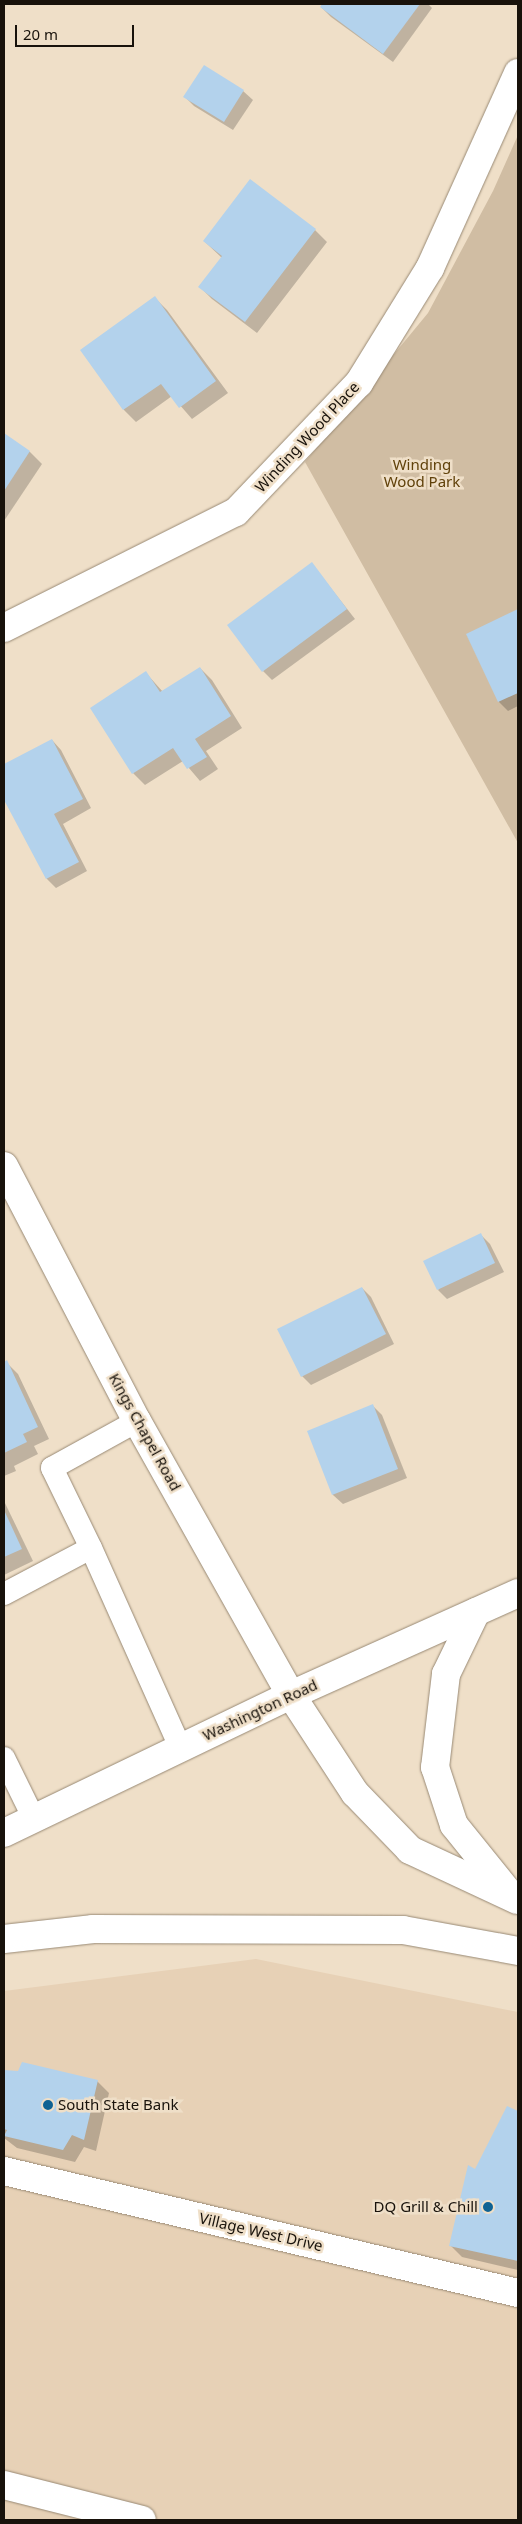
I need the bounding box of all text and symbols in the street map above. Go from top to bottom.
scale bar [18,15,136,47]
text: 20 m [23,24,58,44]
street label: Winding Wood Place [251,378,363,496]
park label: Winding Wood Park [384,455,460,490]
street label: Kings Chapel Road [105,1370,185,1494]
street label: Washington Road [200,1676,320,1744]
place label: South State Bank [58,2096,178,2114]
marker: South State Bank [42,2099,54,2111]
place label: DQ Grill & Chill [374,2198,478,2216]
marker: DQ Grill & Chill [482,2201,494,2213]
street label: Village West Drive [197,2209,325,2255]

